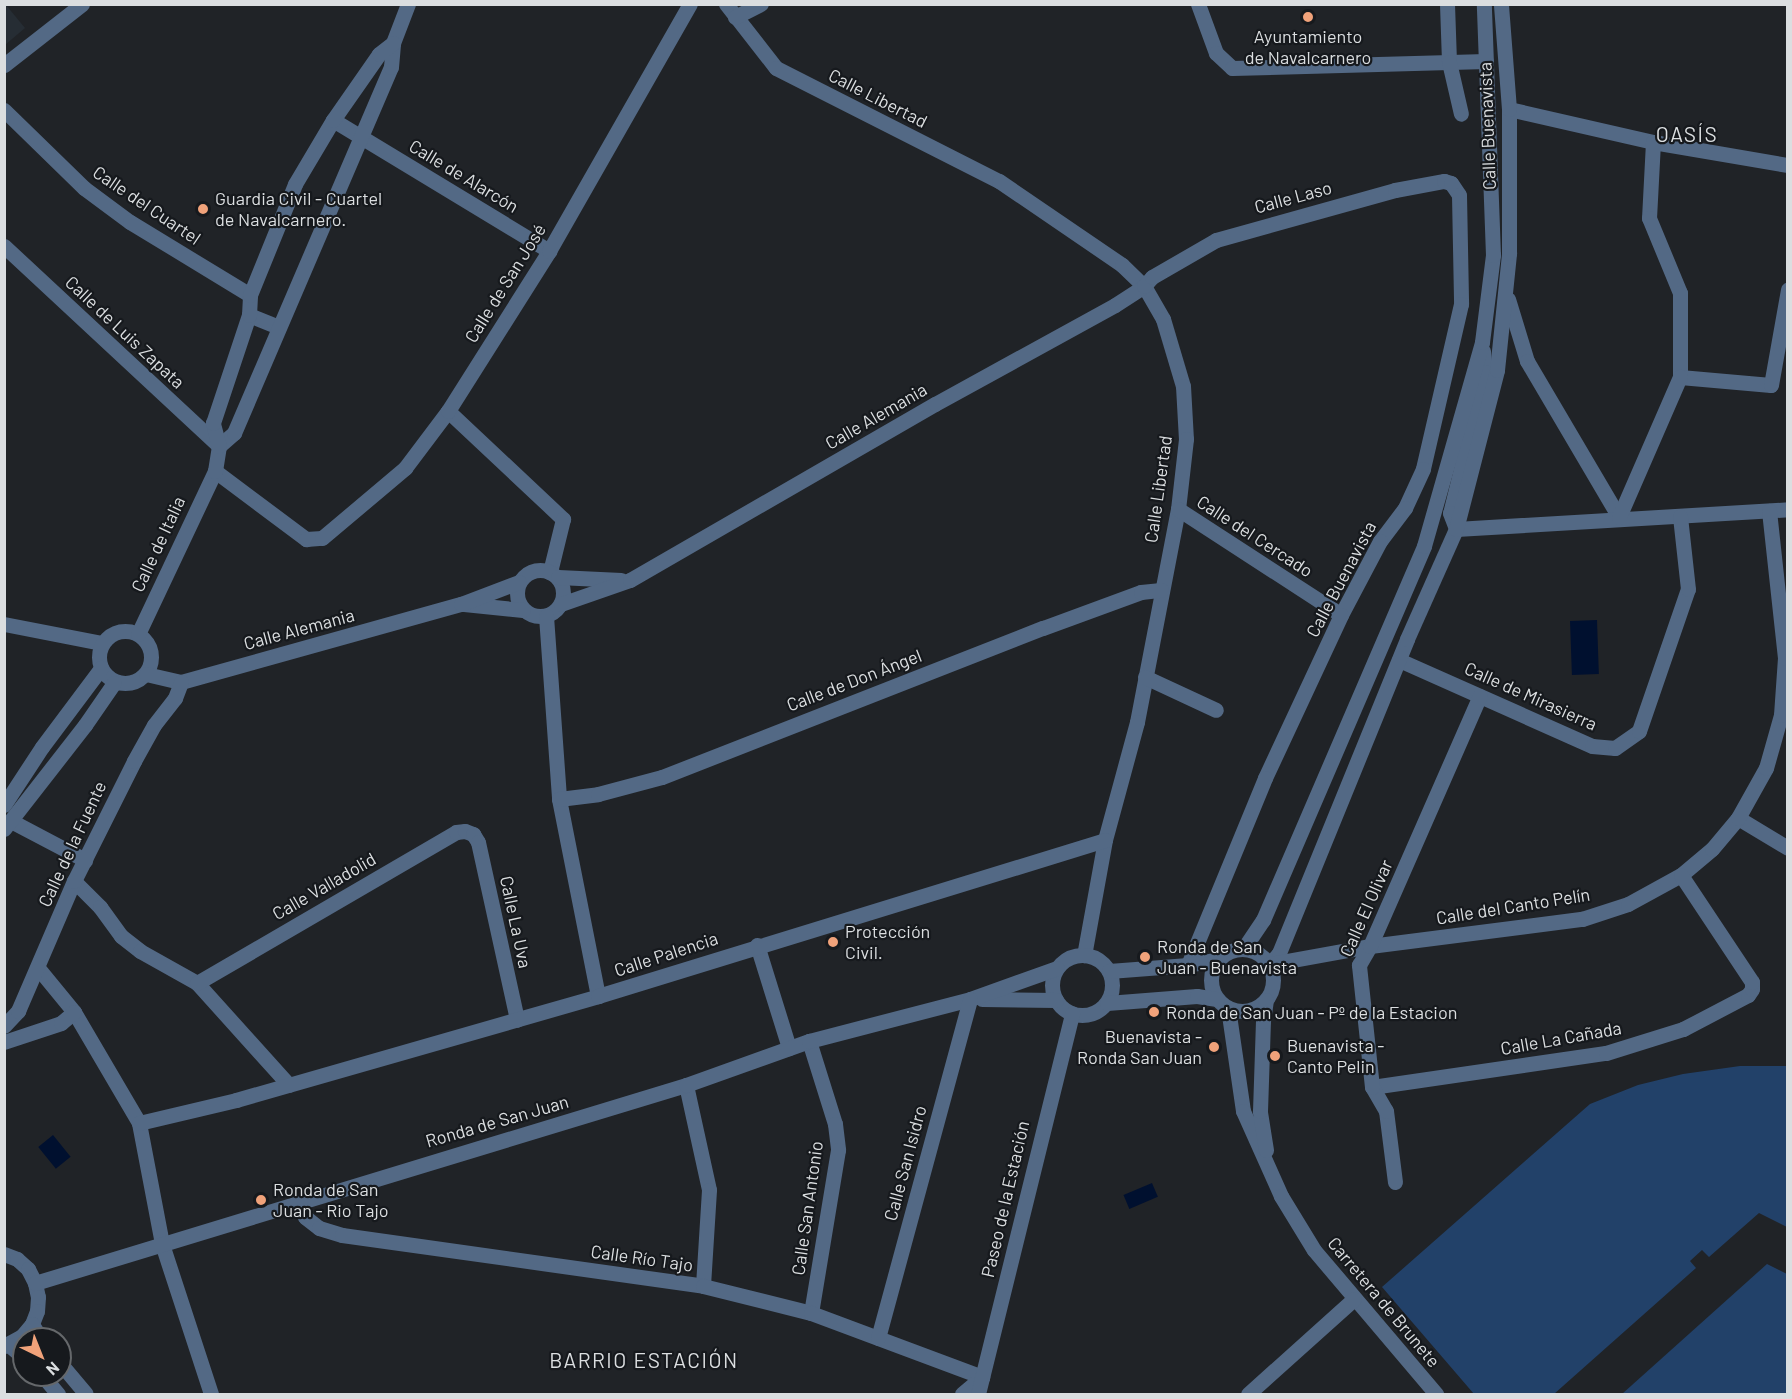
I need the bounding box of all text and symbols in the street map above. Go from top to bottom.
marker: Ayuntamiento de Navalcarnero [1301,10,1315,24]
place label: Ayuntamiento de Navalcarnero [1245,26,1371,68]
street label: Calle Buenavista [1474,62,1500,190]
street label: Calle Libertad [825,64,931,132]
district label: OASÍS [1656,121,1718,147]
street label: Calle de Alarcón [405,135,523,217]
street label: Calle del Cuartel [89,161,205,249]
street label: Calle Laso [1252,176,1334,218]
place label: Guardia Civil - Cuartel de Navalcarnero. [215,188,382,230]
marker: Guardia Civil - Cuartel de Navalcarnero. [196,202,210,216]
street label: Calle de San José [460,220,550,346]
street label: Calle de Luis Zapata [61,271,189,393]
street label: Calle Alemania [821,378,931,454]
street label: Calle Libertad [1140,434,1176,544]
street label: Calle del Cercado [1193,491,1317,581]
street label: Calle de Italia [126,493,190,595]
street label: Calle Buenavista [1301,517,1381,641]
street label: Calle Alemania [241,604,357,654]
street label: Calle de Don Ángel [784,644,924,716]
street label: Calle de Mirasierra [1461,657,1601,735]
street label: Calle de la Fuente [33,778,111,910]
street label: Calle Valladolid [268,848,380,924]
street label: Calle El Olivar [1335,856,1397,960]
street label: Calle La Uva [496,874,536,970]
street label: Calle del Canto Pelín [1434,883,1592,929]
place label: Protección Civil. [845,921,930,964]
street label: Calle Palencia [611,927,721,981]
marker: Protección Civil. [826,935,840,949]
place label: Ronda de San Juan - Buenavista [1157,936,1297,978]
marker: Ronda de San Juan - Buenavista [1138,950,1152,964]
place label: Ronda de San Juan - Pº de la Estacion [1166,1001,1457,1023]
marker: Ronda de San Juan - Pº de la Estacion [1147,1005,1161,1019]
street label: Calle La Cañada [1499,1017,1623,1059]
place label: Buenavista - Ronda San Juan [1077,1026,1202,1068]
place label: Buenavista - Canto Pelin [1287,1035,1384,1078]
marker: Buenavista - Ronda San Juan [1207,1040,1221,1054]
marker: Buenavista - Canto Pelin [1268,1049,1282,1063]
street label: Ronda de San Juan [423,1090,571,1152]
street label: Calle San Isidro [879,1103,931,1223]
street label: Paseo de la Estación [976,1119,1034,1279]
street label: Calle San Antonio [787,1140,827,1276]
place label: Ronda de San Juan - Rio Tajo [273,1179,389,1222]
marker: Ronda de San Juan - Rio Tajo [254,1193,268,1207]
street label: Carretera de Brunete [1323,1233,1445,1371]
street label: Calle Río Tajo [589,1240,695,1276]
north arrow [12,1327,72,1387]
district label: BARRIO ESTACIÓN [549,1347,739,1373]
text: N [43,1358,64,1380]

